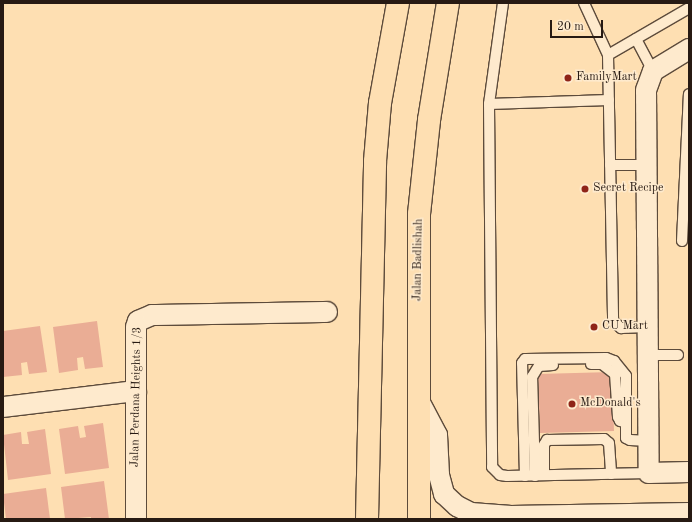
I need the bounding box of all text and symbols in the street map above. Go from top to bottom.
scale bar [552,12,605,38]
text: 20 m [557,21,584,33]
place label: FamilyMart [576,71,637,85]
marker: FamilyMart [563,73,573,83]
place label: Secret Recipe [593,182,664,196]
marker: Secret Recipe [580,184,590,194]
street label: Jalan Badlishah [411,219,427,301]
place label: CU Mart [602,320,648,334]
marker: CU Mart [589,322,599,332]
street label: Jalan Perdana Heights 1/3 [129,327,145,467]
place label: McDonald's [580,397,641,411]
marker: McDonald's [567,399,577,409]

